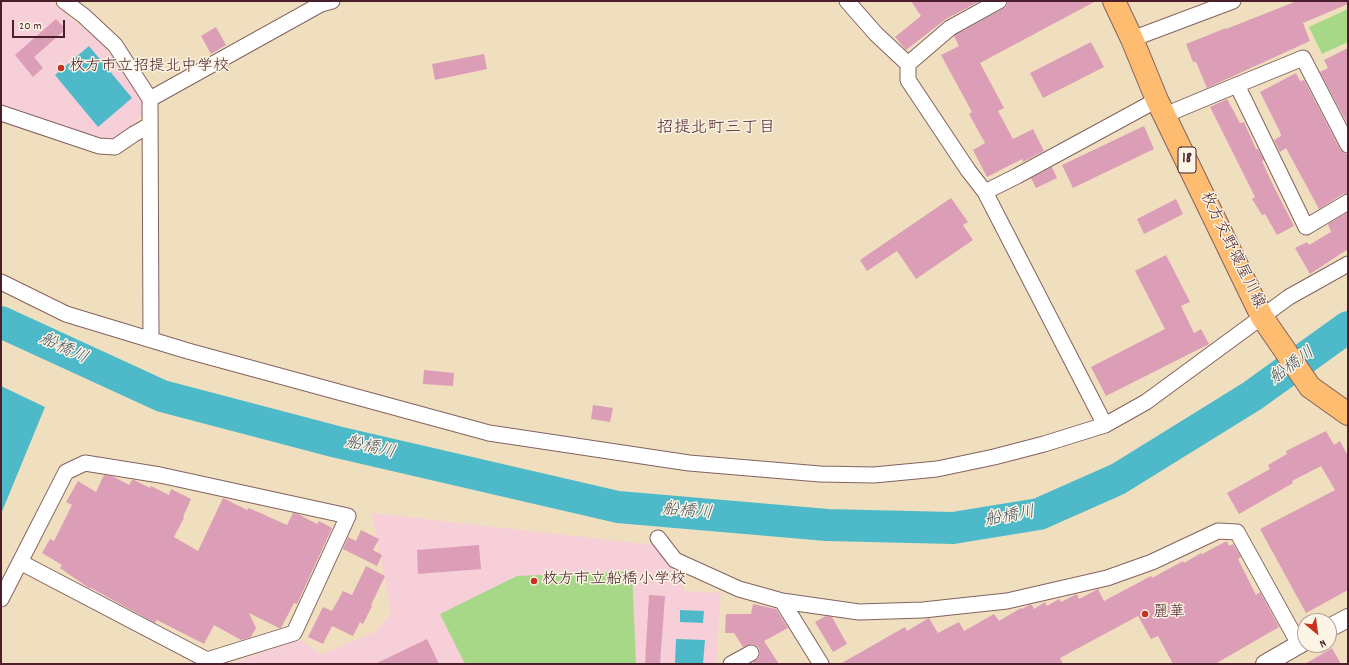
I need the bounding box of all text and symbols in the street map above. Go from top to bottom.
scale bar [14,12,67,38]
text: 20 m [19,18,42,35]
place label: 枚方市立招提北中学校 [69,58,229,78]
marker: 枚方市立招提北中学校 [56,63,66,73]
district label: 招提北町三丁目 [657,120,775,140]
road number: 18 [1178,147,1196,173]
street label: 枚方交野寝屋川線 [1194,189,1268,313]
water label: 船橋川 [36,330,90,370]
water label: 船橋川 [1266,344,1320,390]
water label: 船橋川 [343,433,397,465]
water label: 船橋川 [661,501,713,525]
water label: 船橋川 [983,504,1037,532]
place label: 枚方市立船橋小学校 [542,571,686,591]
marker: 枚方市立船橋小学校 [529,576,539,586]
place label: 麗華 [1153,604,1185,624]
marker: 麗華 [1140,609,1150,619]
north arrow [1297,613,1337,653]
text: N [1316,634,1329,651]

